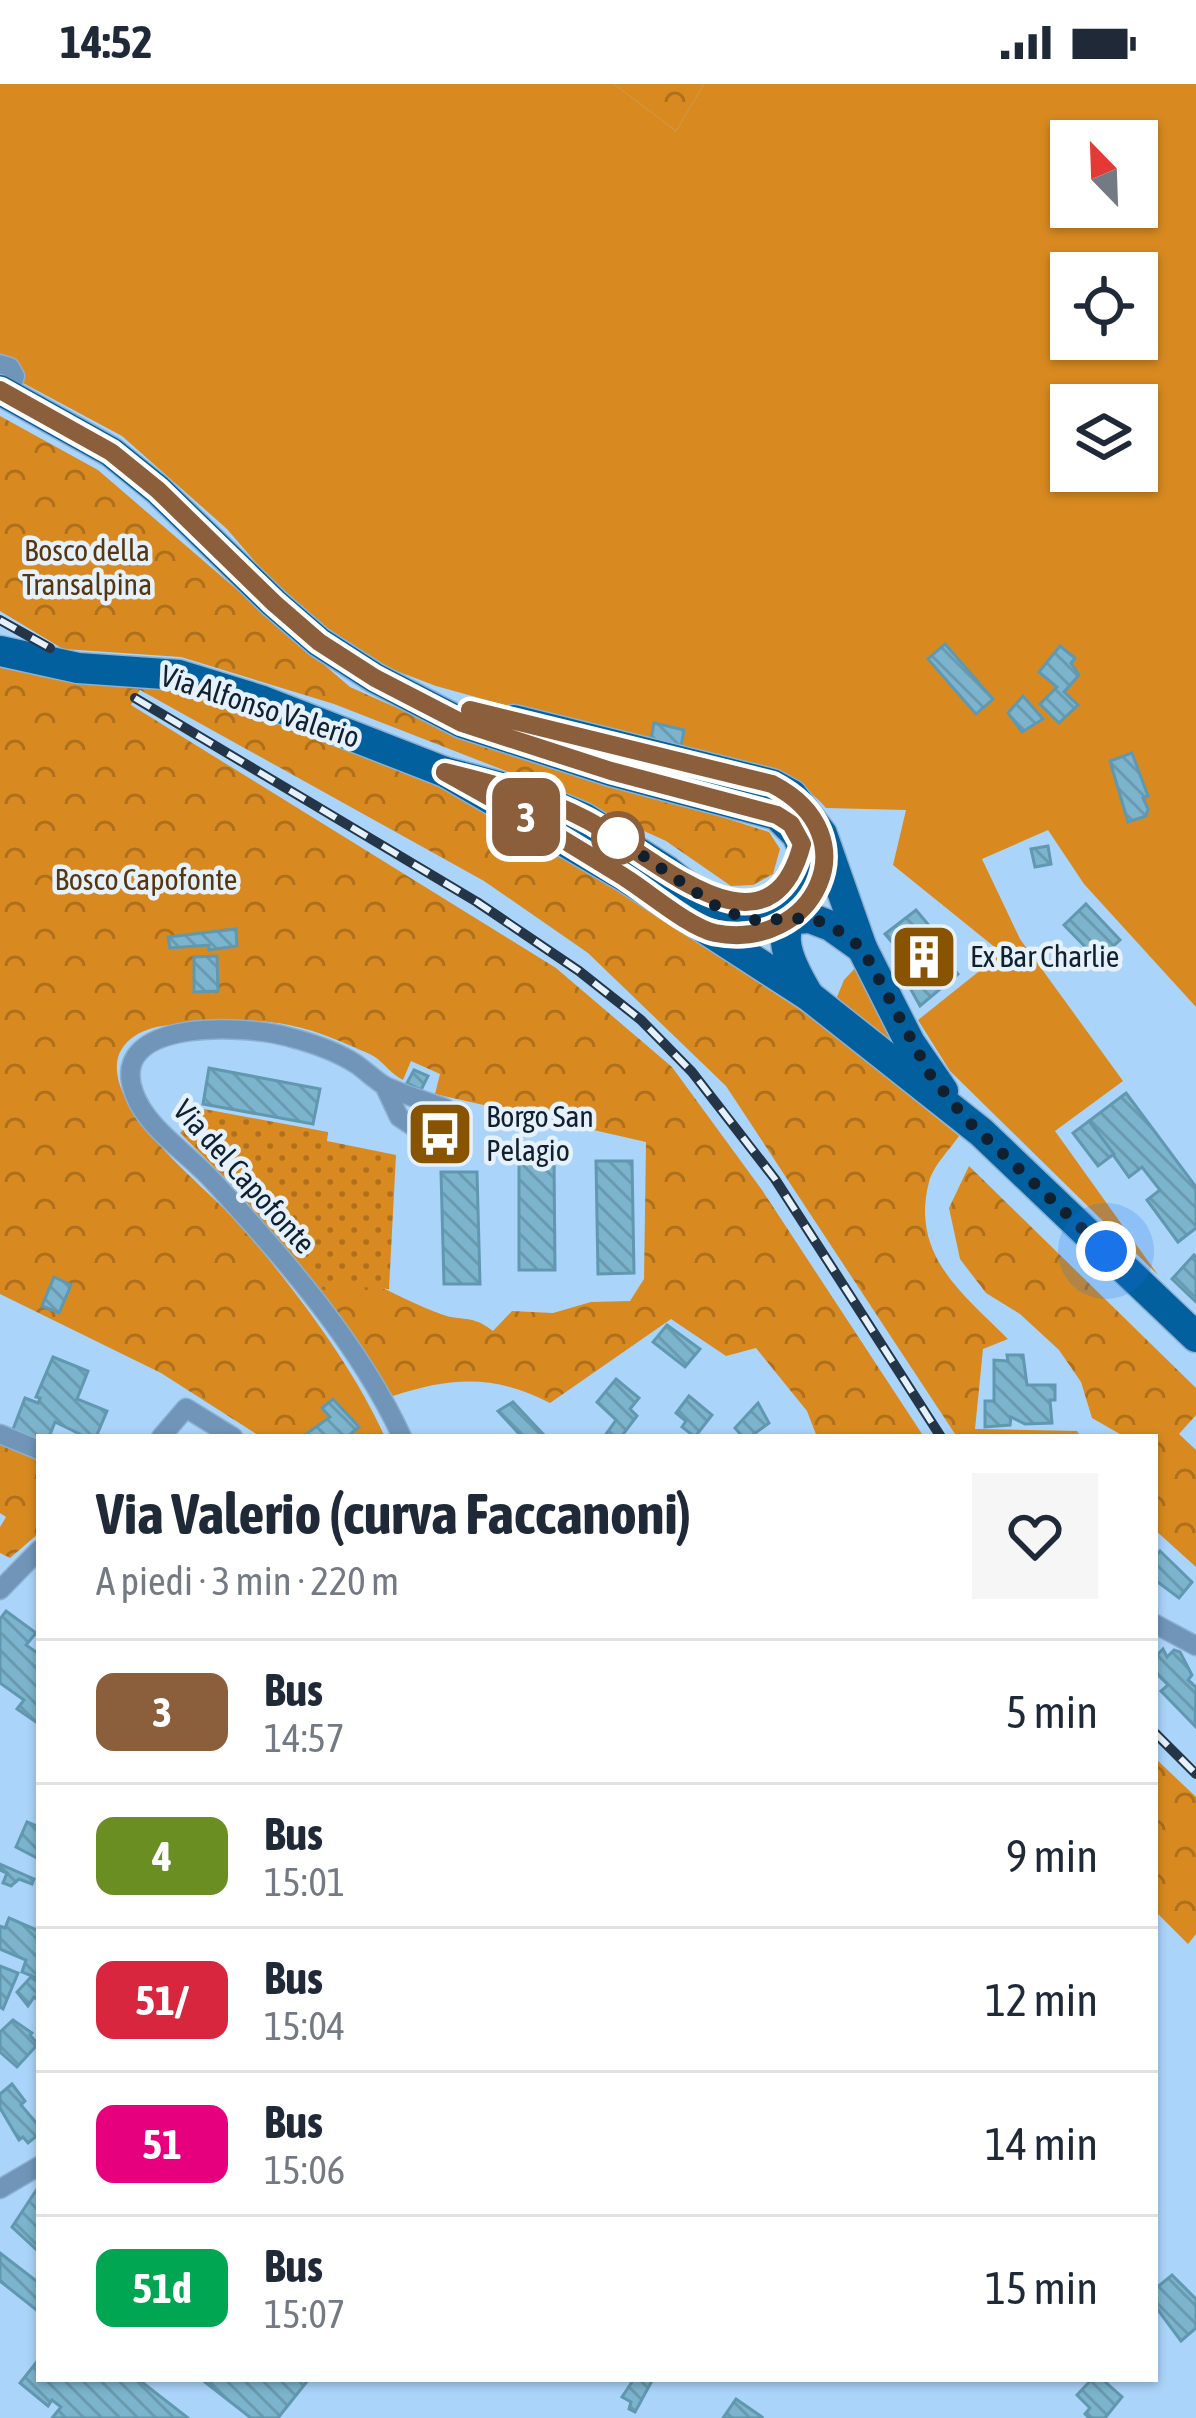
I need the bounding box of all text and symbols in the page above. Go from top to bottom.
text: 14:52 [60,16,153,68]
north arrow [1050,120,1158,228]
map controls [1050,120,1158,492]
button: locate [1050,252,1158,360]
button: layers [1050,384,1158,492]
park label: Bosco della Transalpina [22,533,152,601]
street label: Via Alfonso Valerio [157,658,364,754]
line badge: 3 [487,778,565,856]
text: 3 [516,793,536,841]
unlabelled marker [593,813,643,863]
park label: Bosco Capofonte [55,862,237,896]
building icon: Ex Bar Charlie [889,922,959,992]
place label: Ex Bar Charlie [970,939,1119,973]
street label: Via del Capofonte [167,1093,322,1260]
bus stop icon: Borgo San Pelagio [405,1099,475,1169]
place label: Borgo San Pelagio [486,1099,594,1167]
your location [1076,1221,1136,1281]
button: heart [972,1473,1098,1599]
text: Via Valerio (curva Faccanoni) [96,1481,691,1546]
text: A piedi · 3 min · 220 m [96,1559,399,1603]
text: Bus [264,1664,323,1716]
text: 5 min [1006,1686,1098,1738]
text: 3 [152,1688,172,1736]
text: 14:57 [264,1716,344,1760]
text: Bus [264,1808,323,1860]
text: 9 min [1006,1830,1098,1882]
text: 4 [152,1832,172,1880]
text: 15:01 [264,1860,345,1904]
text: Bus [264,1952,323,2004]
text: 12 min [985,1974,1098,2026]
text: 51/ [135,1976,189,2024]
text: 15:04 [264,2004,345,2048]
text: Bus [264,2096,323,2148]
text: 14 min [985,2118,1098,2170]
text: 51 [142,2120,182,2168]
text: 15:06 [264,2148,345,2192]
text: Bus [264,2240,323,2292]
text: 15 min [985,2262,1098,2314]
text: 51d [132,2264,192,2312]
text: 15:07 [264,2292,345,2336]

